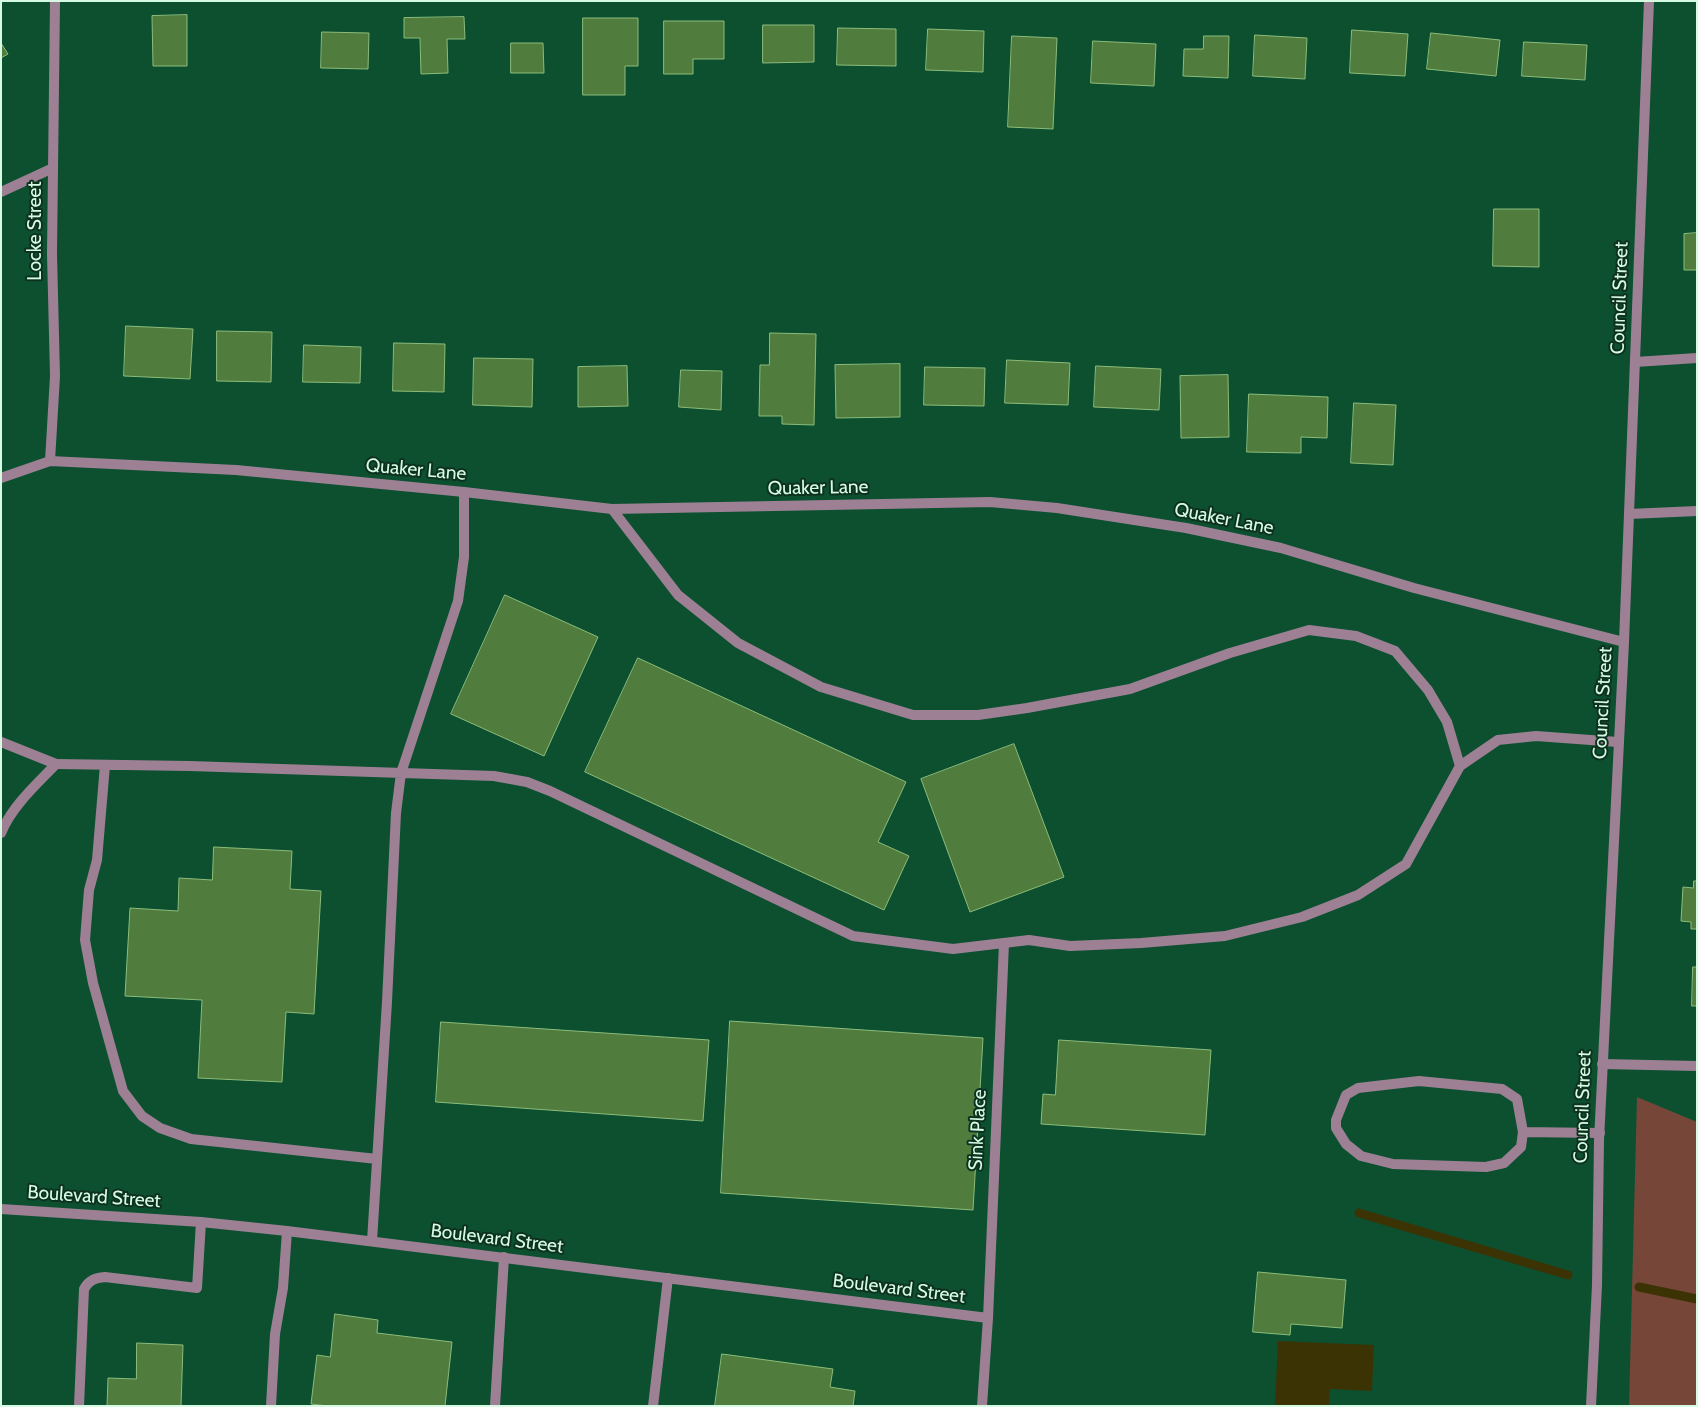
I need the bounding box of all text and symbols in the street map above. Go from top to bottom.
street label: Locke Street [24,181,46,281]
street label: Council Street [1607,241,1633,355]
street label: Quaker Lane [365,454,467,486]
street label: Quaker Lane [767,476,869,500]
street label: Quaker Lane [1172,498,1276,540]
street label: Council Street [1589,646,1617,760]
street label: Council Street [1570,1050,1596,1164]
street label: Sink Place [964,1089,992,1171]
street label: Boulevard Street [27,1181,161,1213]
street label: Boulevard Street [429,1220,565,1258]
street label: Boulevard Street [831,1270,967,1308]

